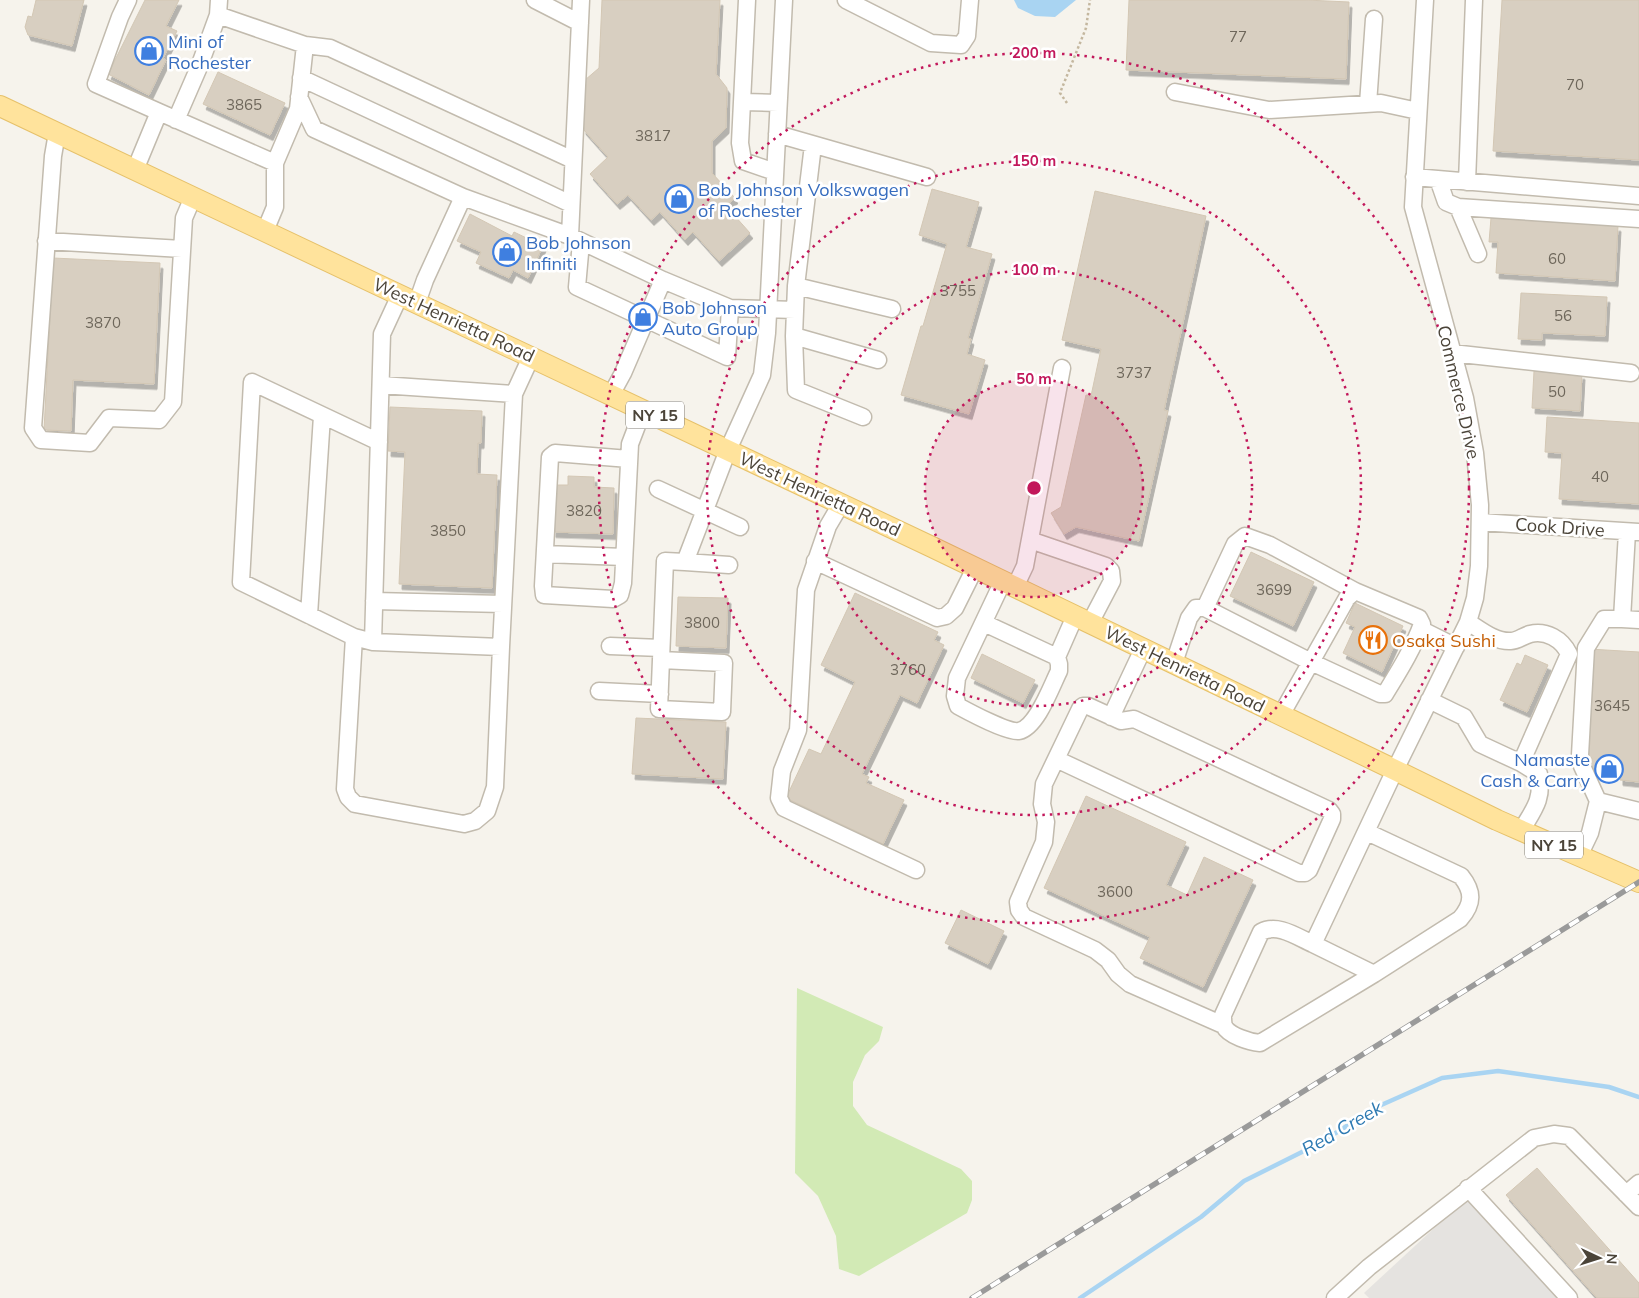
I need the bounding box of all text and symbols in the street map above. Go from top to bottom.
house number: 77 [1229,27,1247,46]
place label: Mini of Rochester [168,30,252,74]
shop icon: Mini of Rochester [134,36,164,66]
text: 200 m [1012,43,1056,62]
house number: 70 [1566,75,1584,94]
house number: 3865 [226,95,262,114]
house number: 3817 [635,126,671,145]
text: 150 m [1012,151,1056,170]
place label: Bob Johnson Volkswagen of Rochester [698,178,909,222]
shop icon: Bob Johnson Volkswagen of Rochester [664,184,694,214]
place label: Bob Johnson Infiniti [526,231,631,275]
shop icon: Bob Johnson Infiniti [492,237,522,267]
house number: 60 [1548,249,1566,268]
text: 100 m [1012,260,1056,279]
street label: West Henrietta Road [370,273,538,367]
house number: 3755 [940,281,976,300]
place label: Bob Johnson Auto Group [662,296,767,340]
shop icon: Bob Johnson Auto Group [628,302,658,332]
house number: 56 [1554,306,1572,325]
house number: 3870 [85,313,121,332]
street label: Commerce Drive [1432,323,1486,461]
house number: 3737 [1116,363,1152,382]
text: 50 m [1016,369,1052,388]
house number: 50 [1548,382,1566,401]
road number: NY 15 [626,402,684,428]
street label: West Henrietta Road [736,447,904,541]
house number: 40 [1591,467,1609,486]
centre of rings [1025,479,1043,497]
house number: 3820 [566,501,602,520]
street label: Cook Drive [1514,512,1606,542]
house number: 3850 [430,521,466,540]
house number: 3699 [1256,580,1292,599]
house number: 3800 [684,613,720,632]
street label: West Henrietta Road [1101,620,1269,718]
restaurant icon: Osaka Sushi [1358,625,1388,655]
place label: Osaka Sushi [1392,629,1496,652]
house number: 3760 [890,660,926,679]
house number: 3645 [1594,696,1630,715]
place label: Namaste Cash & Carry [1480,748,1590,792]
shop icon: Namaste Cash & Carry [1594,754,1624,784]
road number: NY 15 [1525,832,1583,858]
house number: 3600 [1097,882,1133,901]
water label: Red Creek [1297,1095,1388,1161]
north arrow [1574,1233,1624,1283]
text: N [1603,1253,1621,1265]

